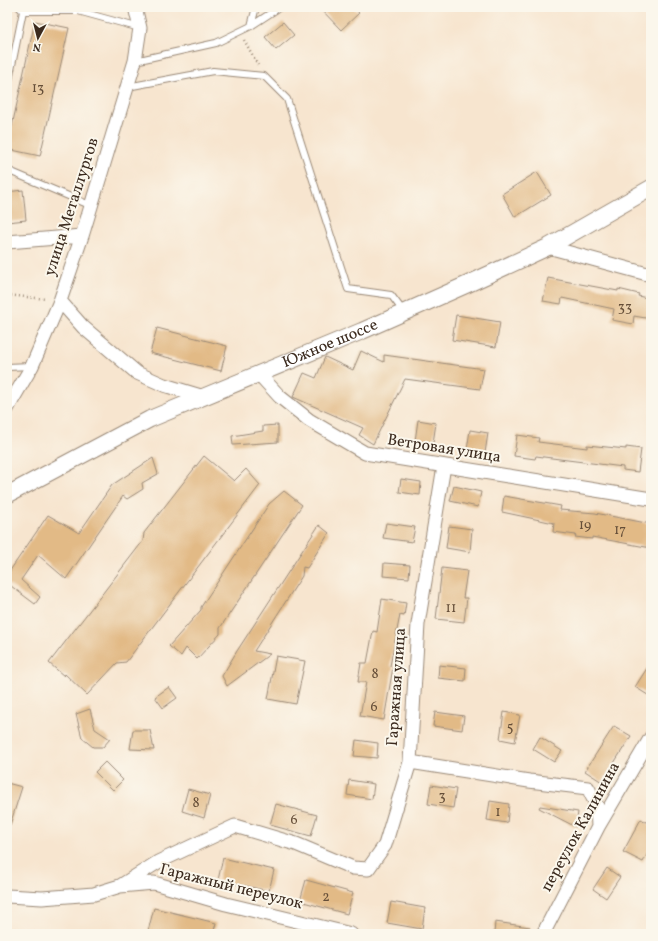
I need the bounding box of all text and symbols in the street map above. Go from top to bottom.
north arrow [18,18,58,58]
text: N [32,39,42,54]
house number: 13 [32,79,44,98]
street label: улица Металлургов [39,135,105,279]
house number: 33 [618,298,632,317]
street label: Южное шоссе [279,314,381,374]
street label: Ветровая улица [386,429,502,469]
house number: 19 [579,516,591,535]
house number: 17 [614,521,626,540]
house number: 11 [446,599,456,618]
street label: Гаражная улица [382,627,412,747]
house number: 8 [371,665,379,684]
house number: 6 [370,698,378,717]
house number: 5 [507,718,513,737]
street label: переулок Калинина [536,758,626,896]
house number: 3 [438,787,446,806]
house number: 8 [192,794,200,813]
house number: 1 [495,803,501,822]
house number: 6 [290,811,298,830]
street label: Гаражный переулок [157,859,305,916]
house number: 2 [322,888,330,907]

